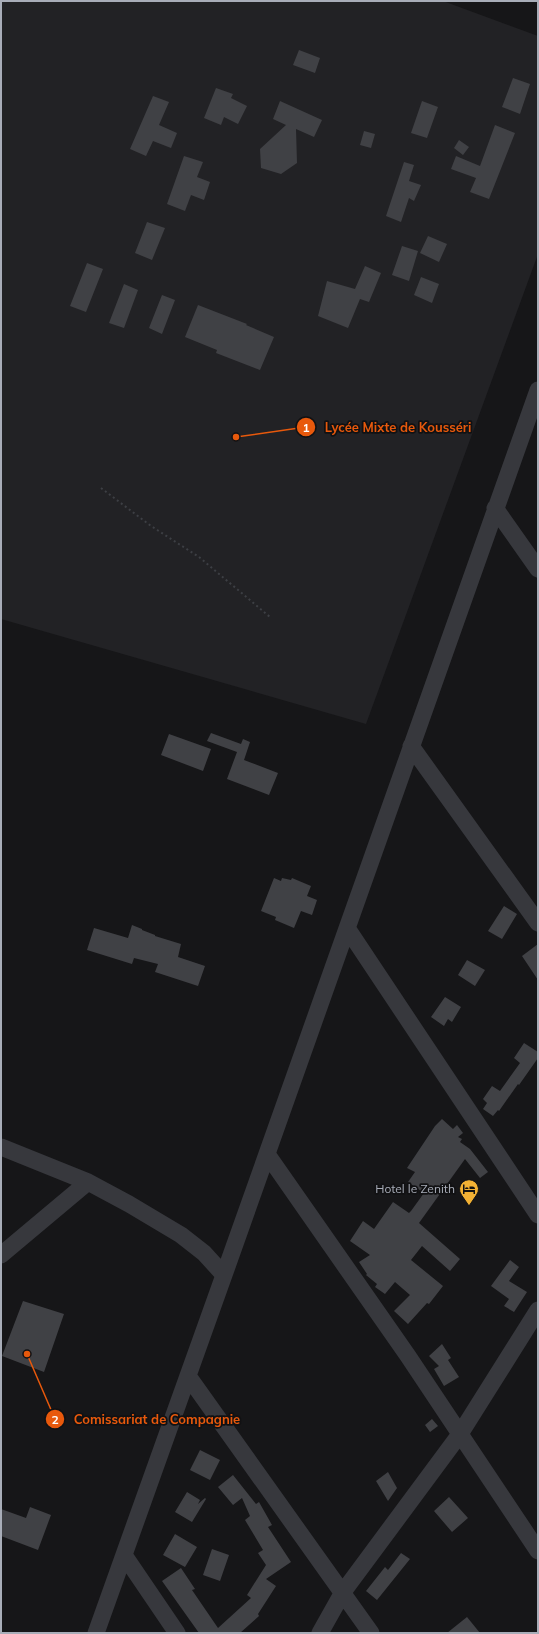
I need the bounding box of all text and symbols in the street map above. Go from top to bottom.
callout: Lycée Mixte de Kousséri [296,415,479,440]
text: Lycée Mixte de Kousséri [325,419,471,436]
text: 1 [302,420,310,435]
hotel icon: Hotel le Zenith [458,1178,480,1206]
place label: Hotel le Zenith [375,1181,455,1196]
callout: Comissariat de Compagnie [45,1407,248,1432]
text: Comissariat de Compagnie [74,1411,240,1427]
text: 2 [51,1412,59,1427]

